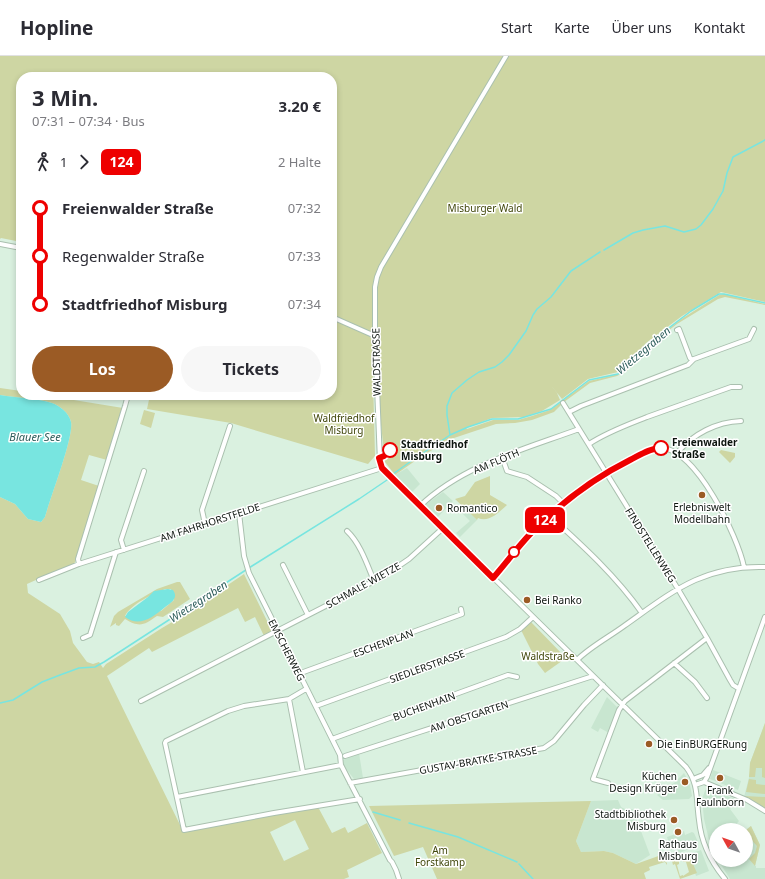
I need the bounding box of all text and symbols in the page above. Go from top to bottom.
text: Hopline [20,15,93,41]
text: Start [501,18,532,37]
text: Karte [554,18,590,37]
text: Über uns [612,18,672,37]
text: Kontakt [694,18,745,37]
text: 3 Min. [32,82,98,112]
text: 3.20 € [279,96,321,116]
text: 07:31 – 07:34 · Bus [32,112,145,130]
icon: walk [32,151,54,173]
icon: forward [73,151,95,173]
text: 124 [109,152,133,171]
text: 1 [60,153,67,171]
text: 2 Halte [278,153,321,171]
text: Freienwalder Straße [62,198,214,218]
text: 07:32 [288,199,321,217]
park label: Misburger Wald [448,201,522,215]
text: Regenwalder Straße [62,246,205,266]
text: 07:33 [288,247,321,265]
text: Stadtfriedhof Misburg [62,294,227,314]
text: 07:34 [288,295,321,313]
water label: Wietzegraben [613,323,673,377]
street label: WALDSTRASSE [368,328,384,396]
button: Los [32,346,173,392]
button: Tickets [181,346,321,392]
park label: Waldfriedhof Misburg [313,411,375,437]
water label: Blauer See [9,429,61,444]
place label: Freienwalder Straße [672,435,738,461]
place label: Stadtfriedhof Misburg [401,437,469,463]
marker: Freienwalder Straße [653,440,669,456]
marker: Stadtfriedhof Misburg [382,442,398,458]
street label: AM FLÖTH [471,445,521,477]
marker: Erlebniswelt Modellbahn [697,490,707,500]
street label: AM FAHRHORSTFELDE [158,499,262,545]
place label: Erlebniswelt Modellbahn [673,500,731,526]
place label: Romantico [447,501,497,515]
marker: Romantico [434,503,444,513]
street label: FINDSTELLENWEG [622,505,680,585]
line badge: 124 [522,507,568,533]
text: 124 [533,510,557,529]
unlabelled marker [508,546,520,558]
street label: SCHMALE WIETZE [323,559,403,611]
water label: Wietzegraben [166,577,230,625]
place label: Bei Ranko [535,593,582,607]
marker: Bei Ranko [522,595,532,605]
street label: EMSCHERWEG [265,617,309,683]
street label: ESCHENPLAN [351,626,415,660]
street label: SIEDLERSTRASSE [388,646,466,686]
park label: Waldstraße [521,649,575,663]
street label: BUCHENHAIN [391,688,457,724]
street label: AM OBSTGARTEN [428,697,510,735]
place label: Die EinBURGERung [657,737,747,751]
marker: Die EinBURGERung [644,739,654,749]
street label: GUSTAV-BRATKE-STRASSE [418,743,538,777]
place label: Küchen Design Krüger [609,769,677,795]
marker: Frank Faulnborn [715,773,725,783]
marker: Küchen Design Krüger [680,777,690,787]
place label: Frank Faulnborn [696,783,744,809]
place label: Stadtbibliothek Misburg [595,807,667,833]
marker: Stadtbibliothek Misburg [669,815,679,825]
north arrow [709,823,753,867]
map controls [709,823,753,867]
marker: Rathaus Misburg [673,827,683,837]
place label: Rathaus Misburg [659,837,697,863]
park label: Am Forstkamp [415,843,465,869]

